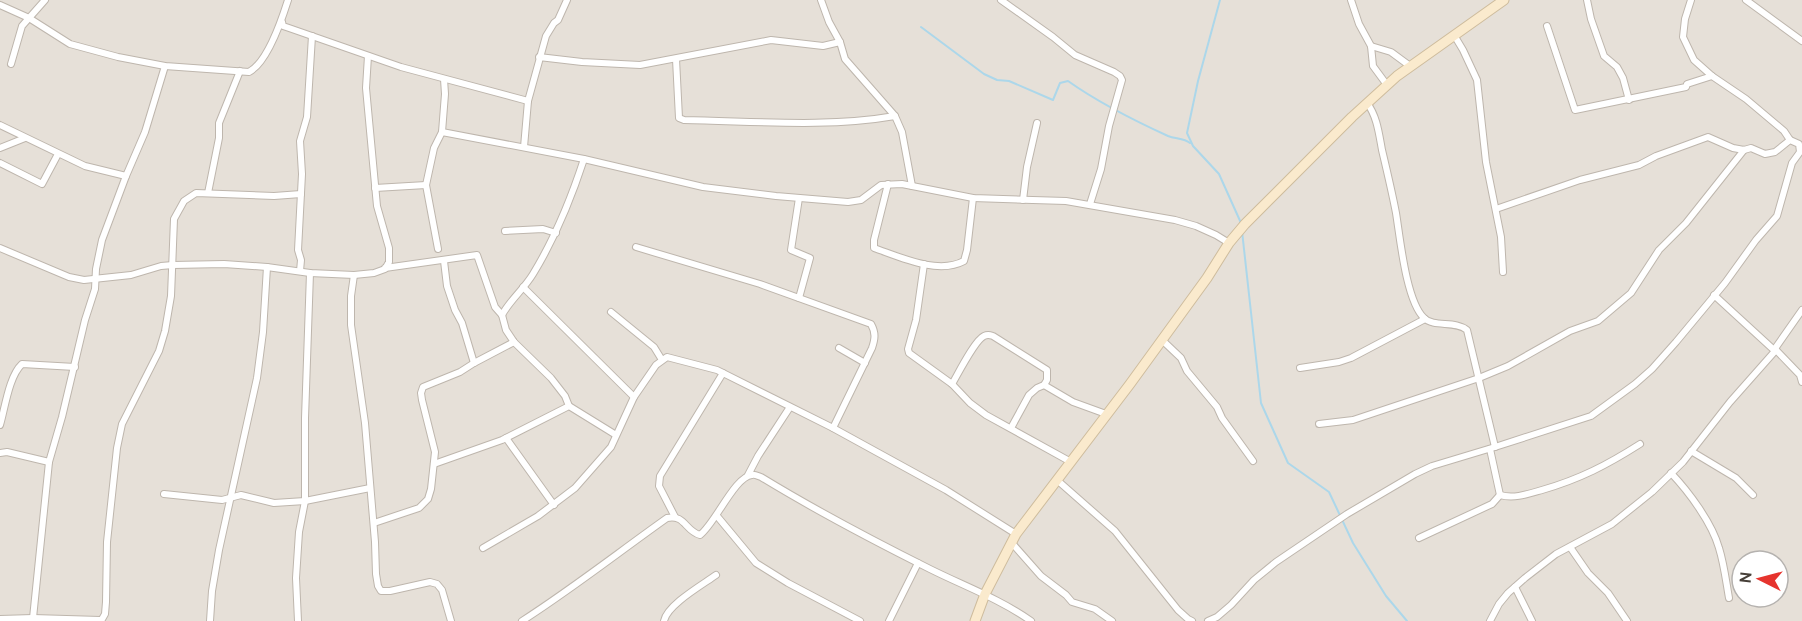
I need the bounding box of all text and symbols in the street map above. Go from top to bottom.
north arrow [1730,549,1790,609]
text: N [1737,571,1758,584]

